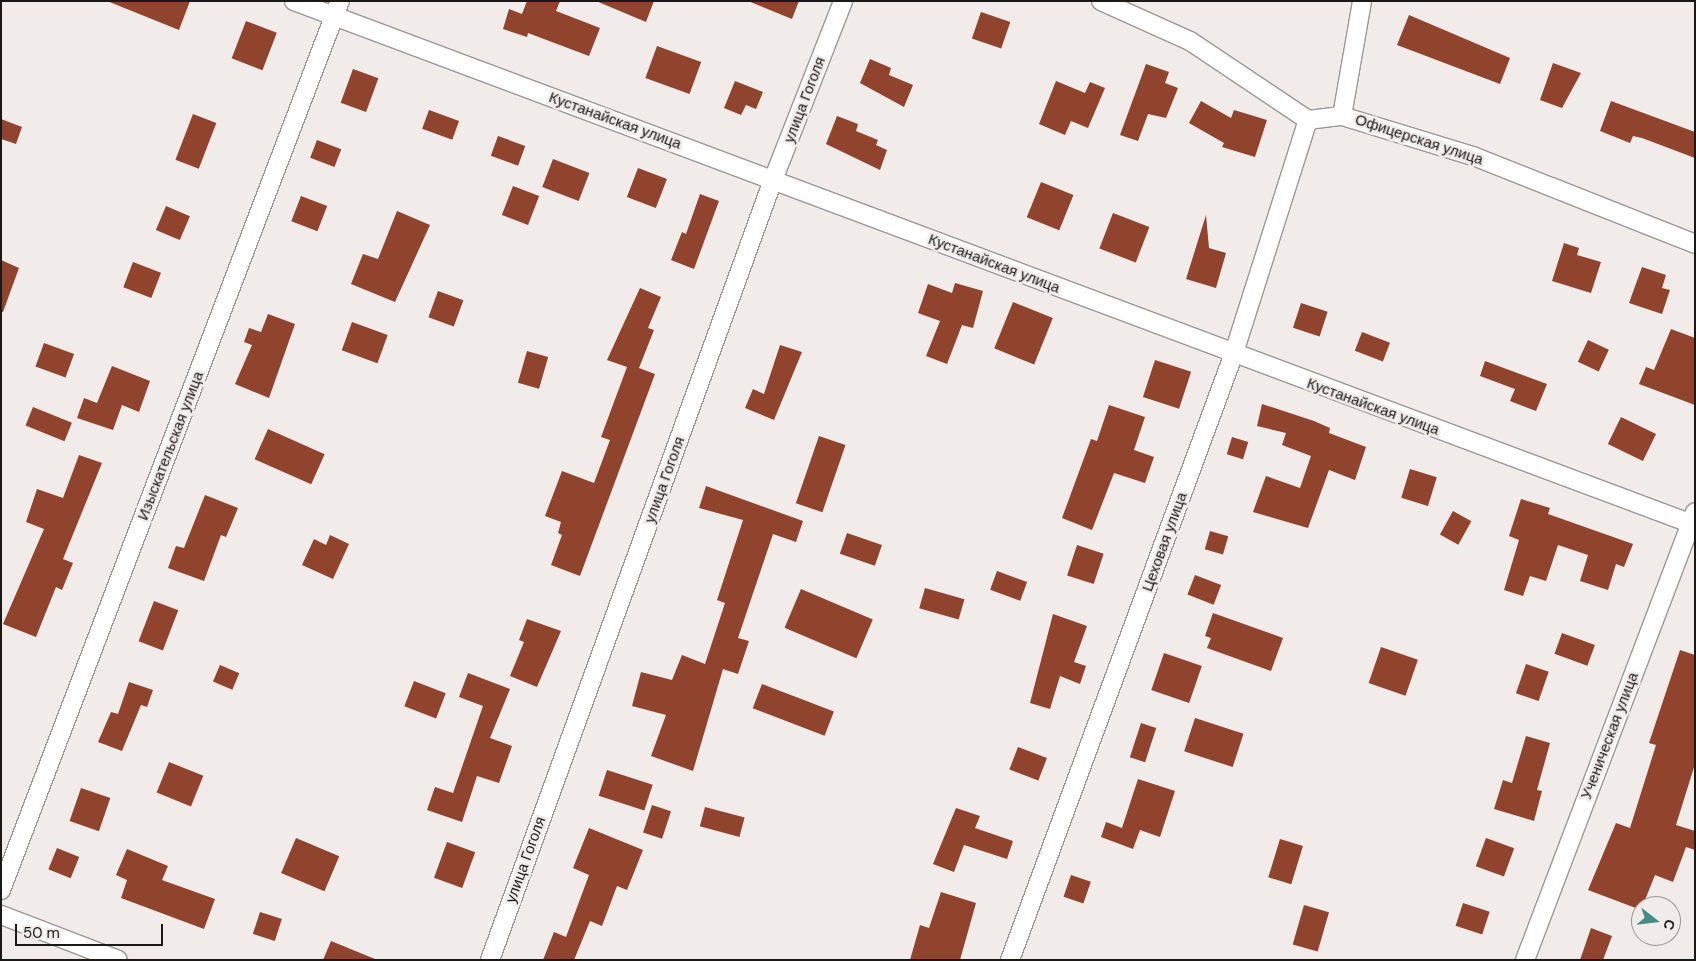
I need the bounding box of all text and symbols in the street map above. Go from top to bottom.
street label: улица Гоголя [780,54,830,146]
street label: Кустанайская улица [546,89,684,153]
street label: Офицерская улица [1353,111,1485,169]
street label: Кустанайская улица [926,231,1062,297]
street label: Изыскательская улица [134,369,208,523]
street label: Кустанайская улица [1304,375,1442,439]
street label: улица Гоголя [641,434,689,526]
street label: Цеховая улица [1139,490,1191,594]
street label: Ученическая улица [1577,670,1643,802]
street label: улица Гоголя [502,814,550,906]
north arrow [1631,896,1681,946]
scale bar [18,914,165,946]
text: С [1659,918,1680,932]
text: 50 m [23,923,60,943]

